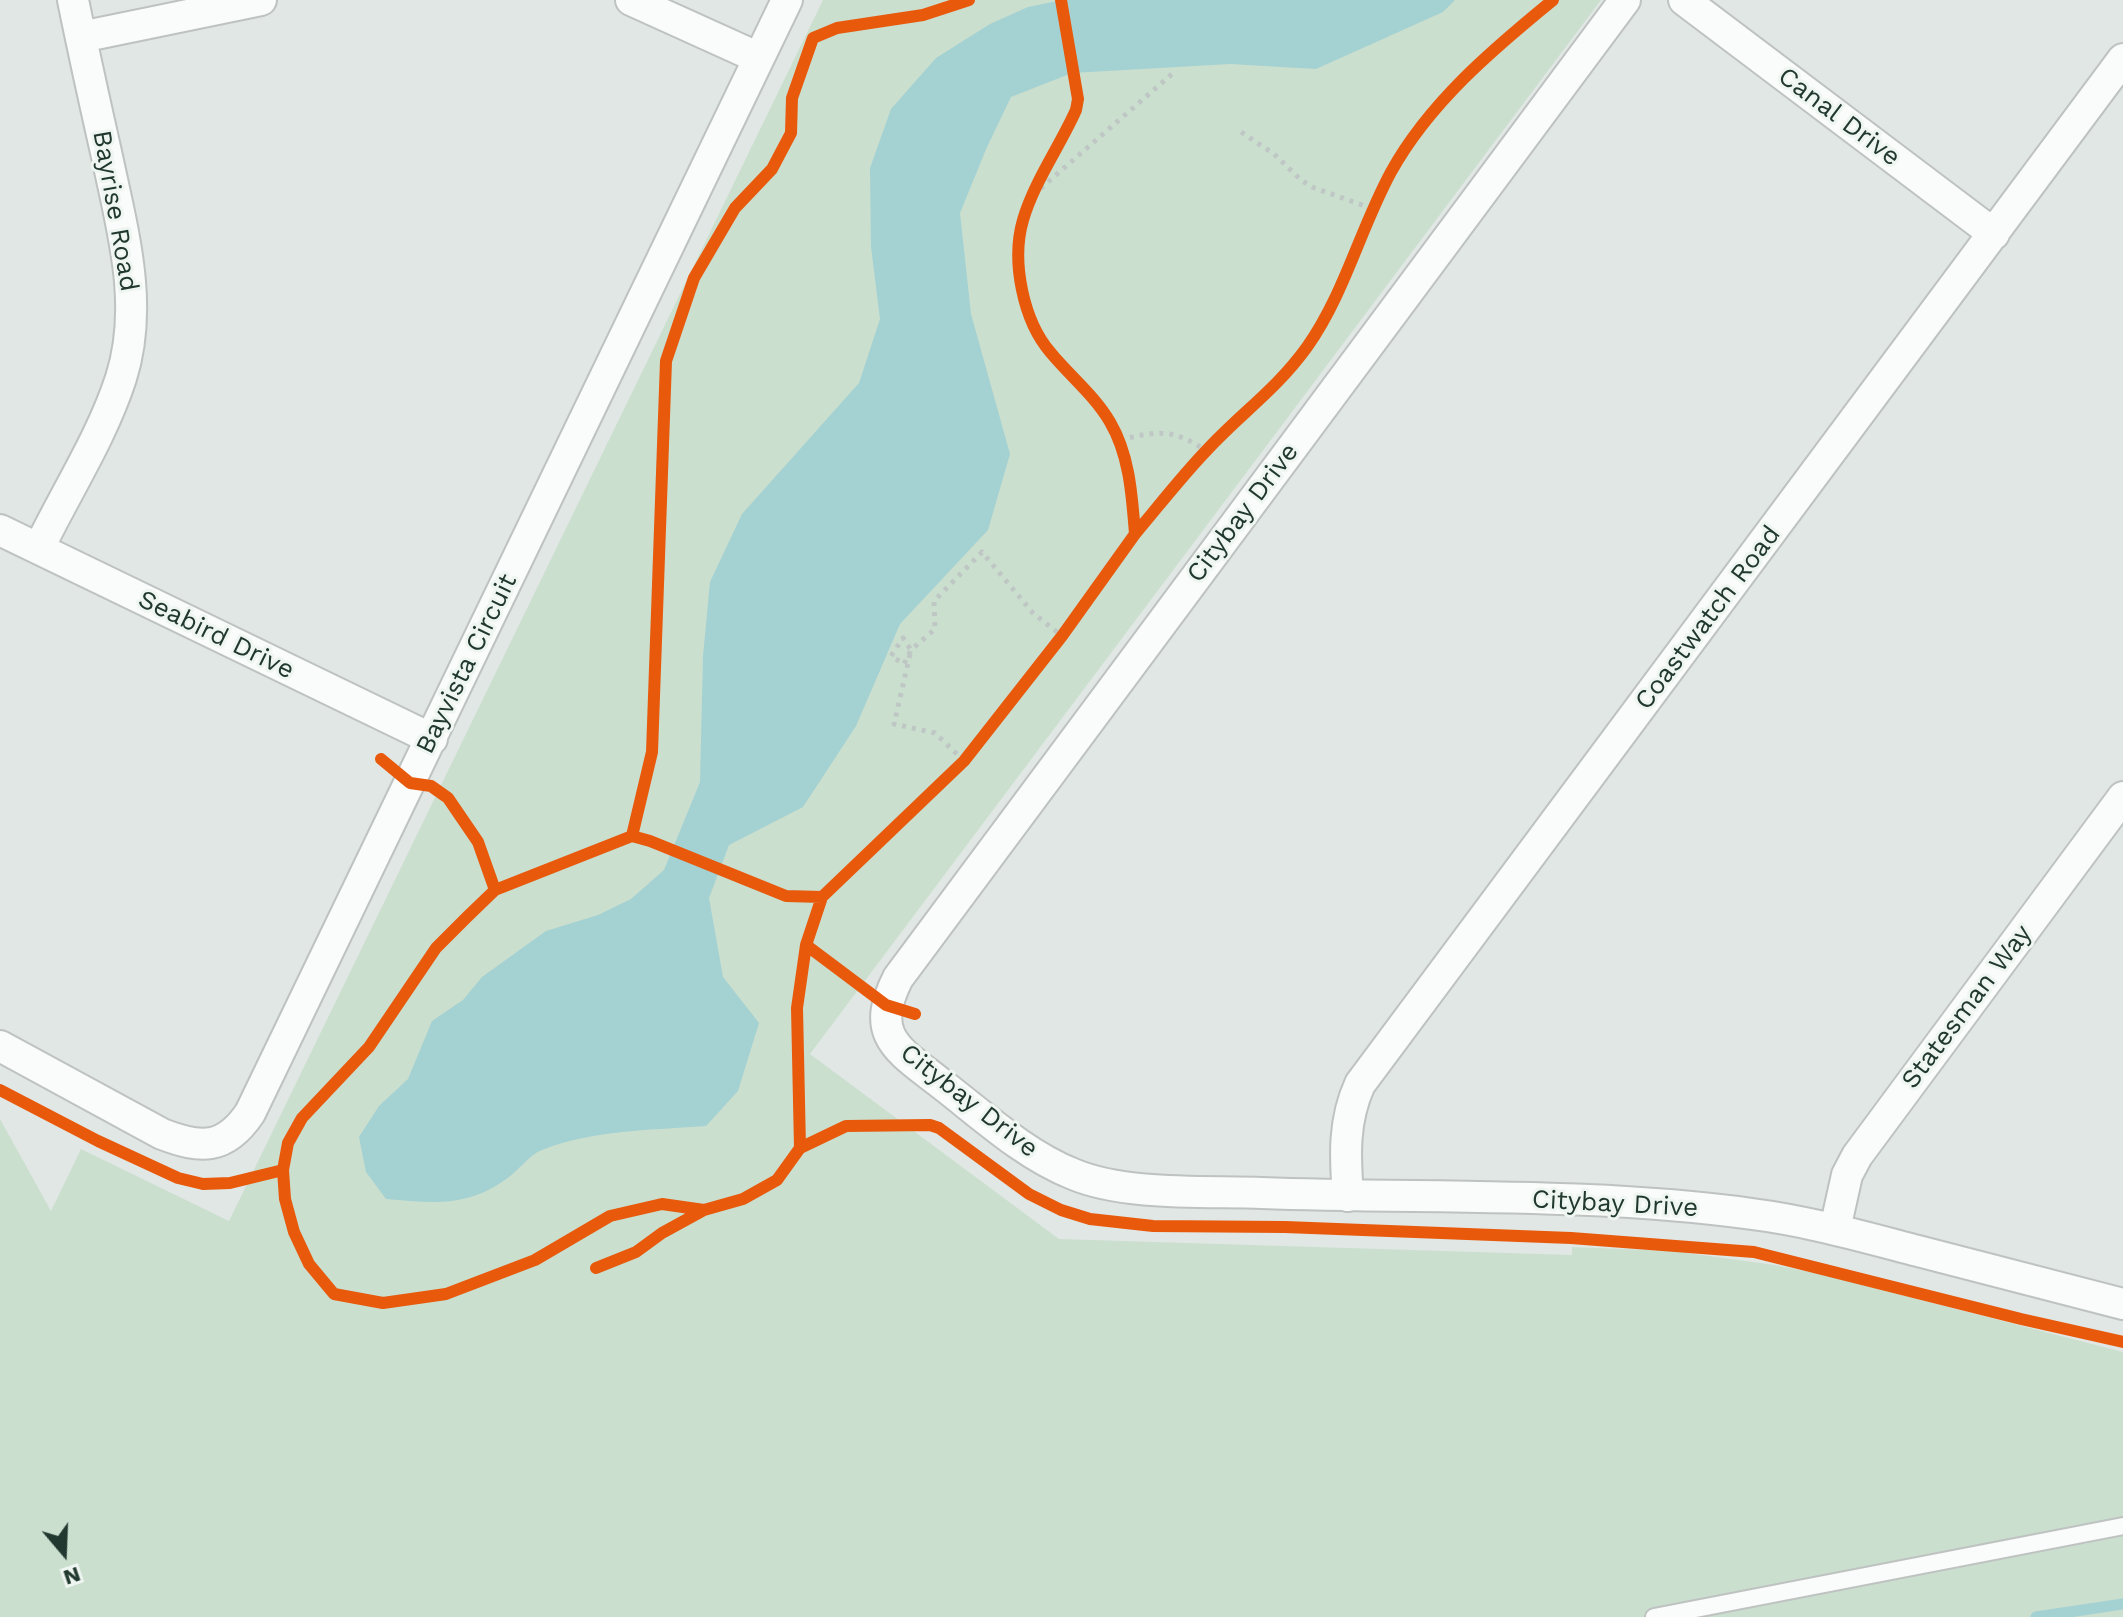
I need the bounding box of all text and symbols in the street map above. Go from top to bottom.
street label: Canal Drive [1772,61,1906,173]
street label: Bayrise Road [85,128,145,294]
street label: Citybay Drive [1181,437,1305,589]
street label: Coastwatch Road [1629,520,1787,716]
street label: Bayvista Circuit [410,569,524,759]
street label: Seabird Drive [133,584,299,686]
street label: Statesman Way [1895,919,2039,1095]
street label: Citybay Drive [894,1038,1044,1164]
street label: Citybay Drive [1531,1184,1699,1224]
north arrow [24,1513,104,1593]
text: N [60,1562,84,1591]

